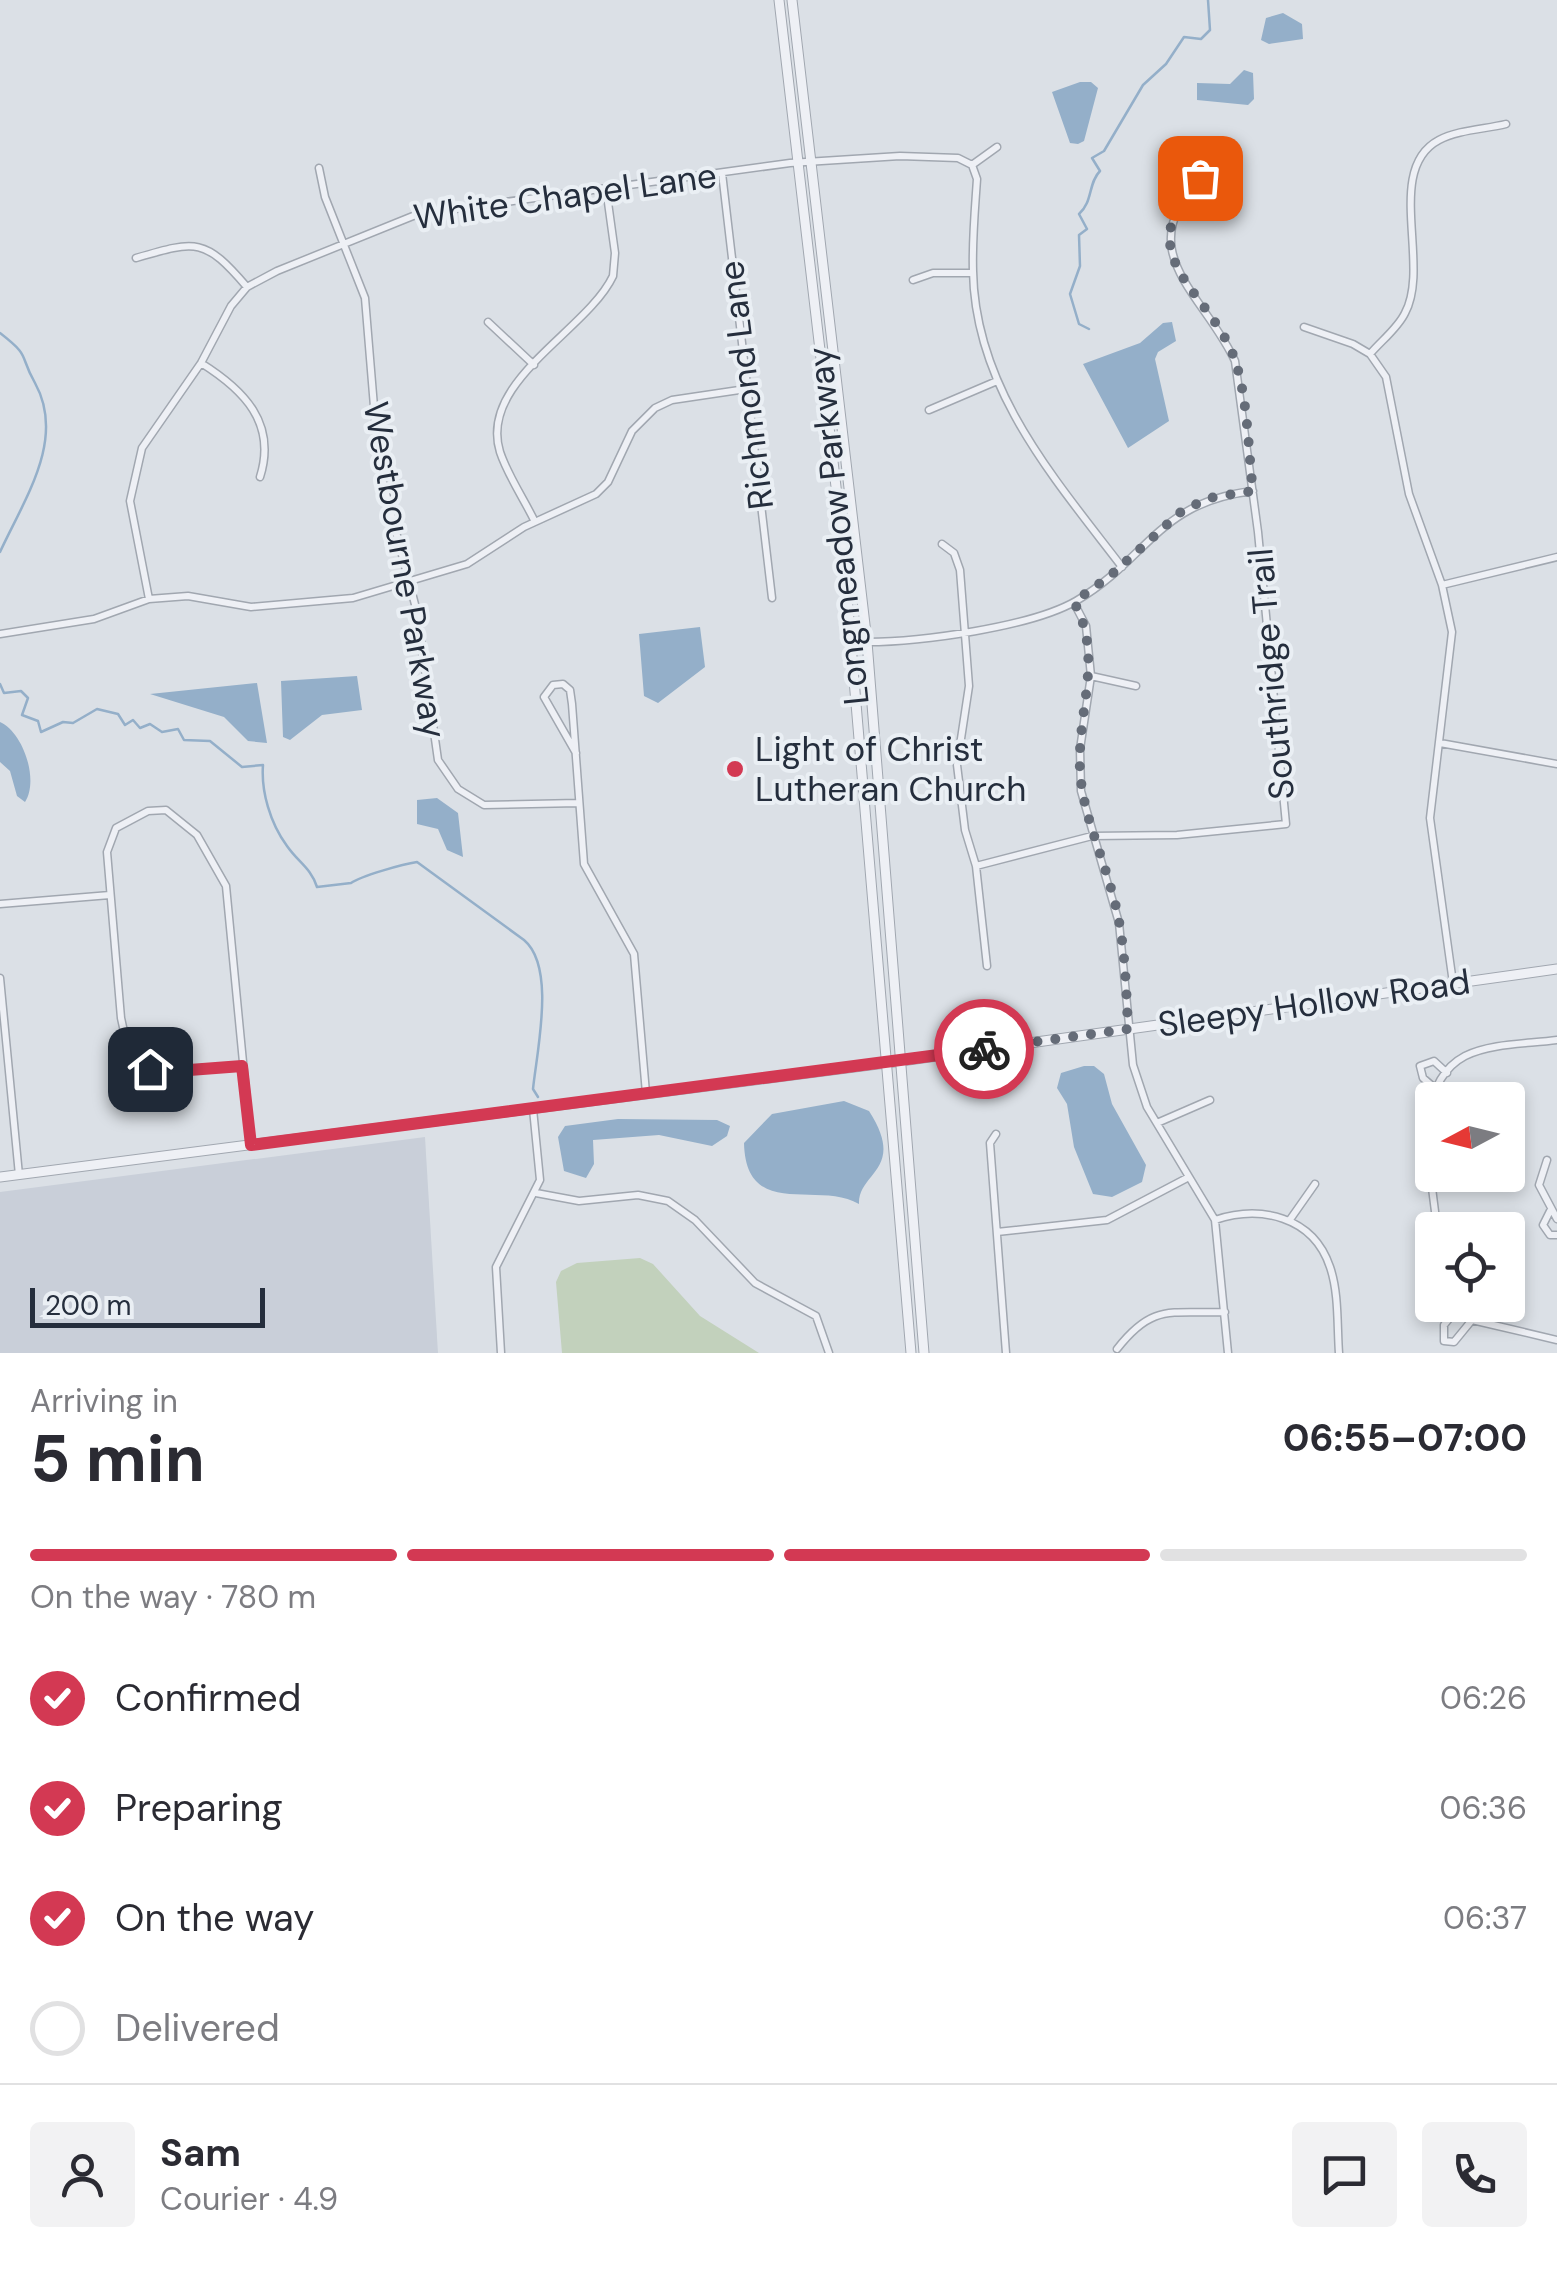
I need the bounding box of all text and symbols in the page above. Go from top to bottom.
pin [1158,136,1243,221]
icon: bag [1173,151,1228,206]
street label: White Chapel Lane [411,152,719,240]
street label: Richmond Lane [708,258,784,512]
street label: Longmeadow Parkway [796,345,880,707]
street label: Westbourne Parkway [353,398,457,742]
street label: Southridge Trail [1237,546,1305,802]
place label: Light of Christ Lutheran Church [755,726,1026,812]
marker: Light of Christ Lutheran Church [724,758,746,780]
street label: Sleepy Hollow Road [1155,958,1473,1048]
courier [934,999,1034,1099]
icon: bike [957,1022,1012,1077]
pin [108,1027,193,1112]
icon: home [123,1042,178,1097]
north arrow [1415,1082,1525,1192]
map controls [1415,1082,1525,1322]
button: locate [1415,1212,1525,1322]
scale bar [30,1283,265,1328]
text: 200 m [45,1287,132,1324]
text: Arriving in [30,1380,178,1422]
text: 06:55–07:00 [1283,1413,1527,1463]
text: 5 min [30,1417,205,1501]
text: On the way · 780 m [30,1576,316,1618]
icon: check [30,1671,85,1726]
text: Confirmed [115,1673,301,1723]
text: 06:26 [1440,1677,1527,1719]
icon: check [30,1781,85,1836]
text: Preparing [115,1783,283,1833]
text: 06:36 [1440,1787,1527,1829]
icon: check [30,1891,85,1946]
text: On the way [115,1893,314,1943]
text: 06:37 [1443,1897,1527,1939]
text: Delivered [115,2003,280,2053]
button: person [30,2122,135,2227]
button: chat [1292,2122,1397,2227]
button: phone [1422,2122,1527,2227]
text: Sam [160,2128,241,2178]
text: Courier · 4.9 [160,2178,338,2220]

